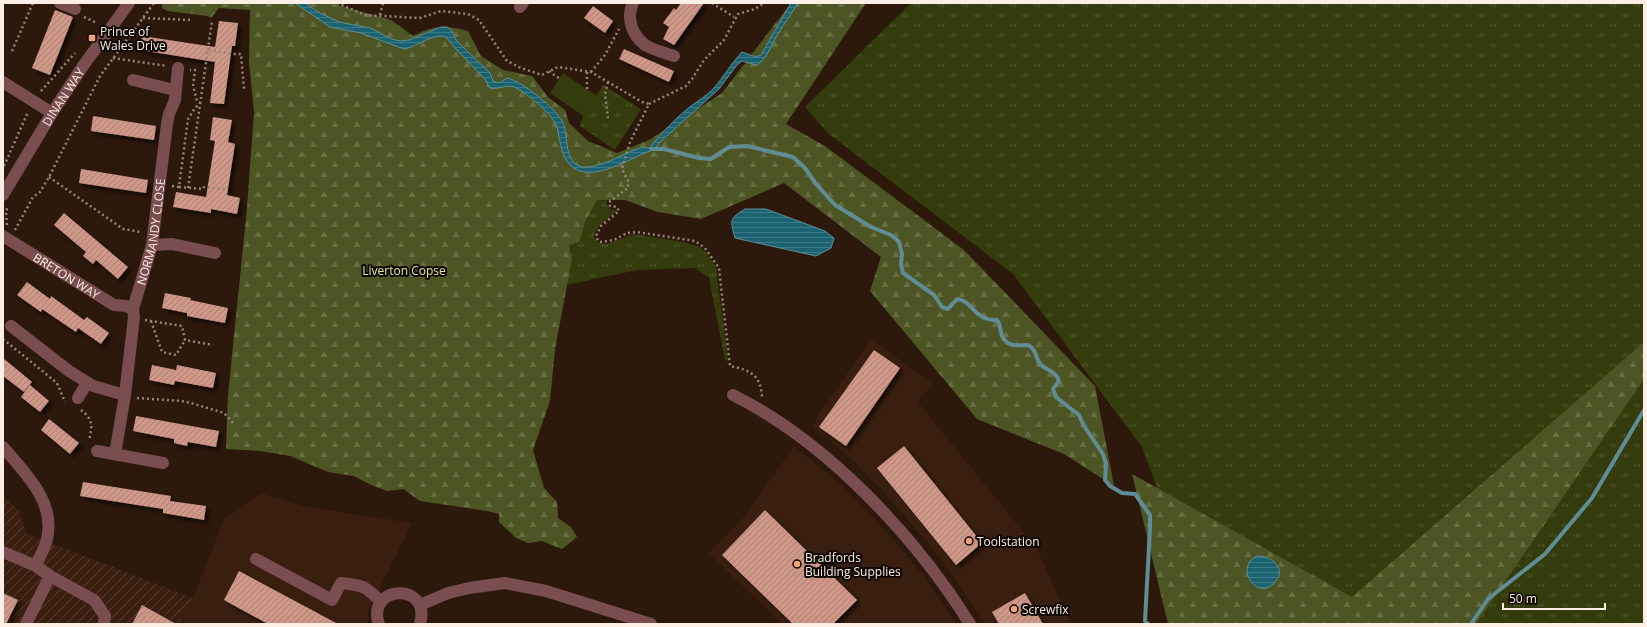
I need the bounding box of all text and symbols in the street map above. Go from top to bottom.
place label: Prince of Wales Drive [100,23,166,54]
marker: Prince of Wales Drive [87,33,97,43]
street label: DINAN WAY [38,64,88,129]
street label: NORMANDY CLOSE [132,178,169,287]
street label: BRETON WAY [30,248,103,303]
park label: Liverton Copse [362,262,446,279]
place label: Toolstation [977,533,1040,550]
marker: Toolstation [964,536,974,546]
place label: Bradfords Building Supplies [805,549,901,580]
marker: Bradfords Building Supplies [792,559,802,569]
scale bar [1503,585,1605,611]
text: 50 m [1509,590,1537,607]
place label: Screwfix [1022,601,1069,618]
marker: Screwfix [1009,604,1019,614]

